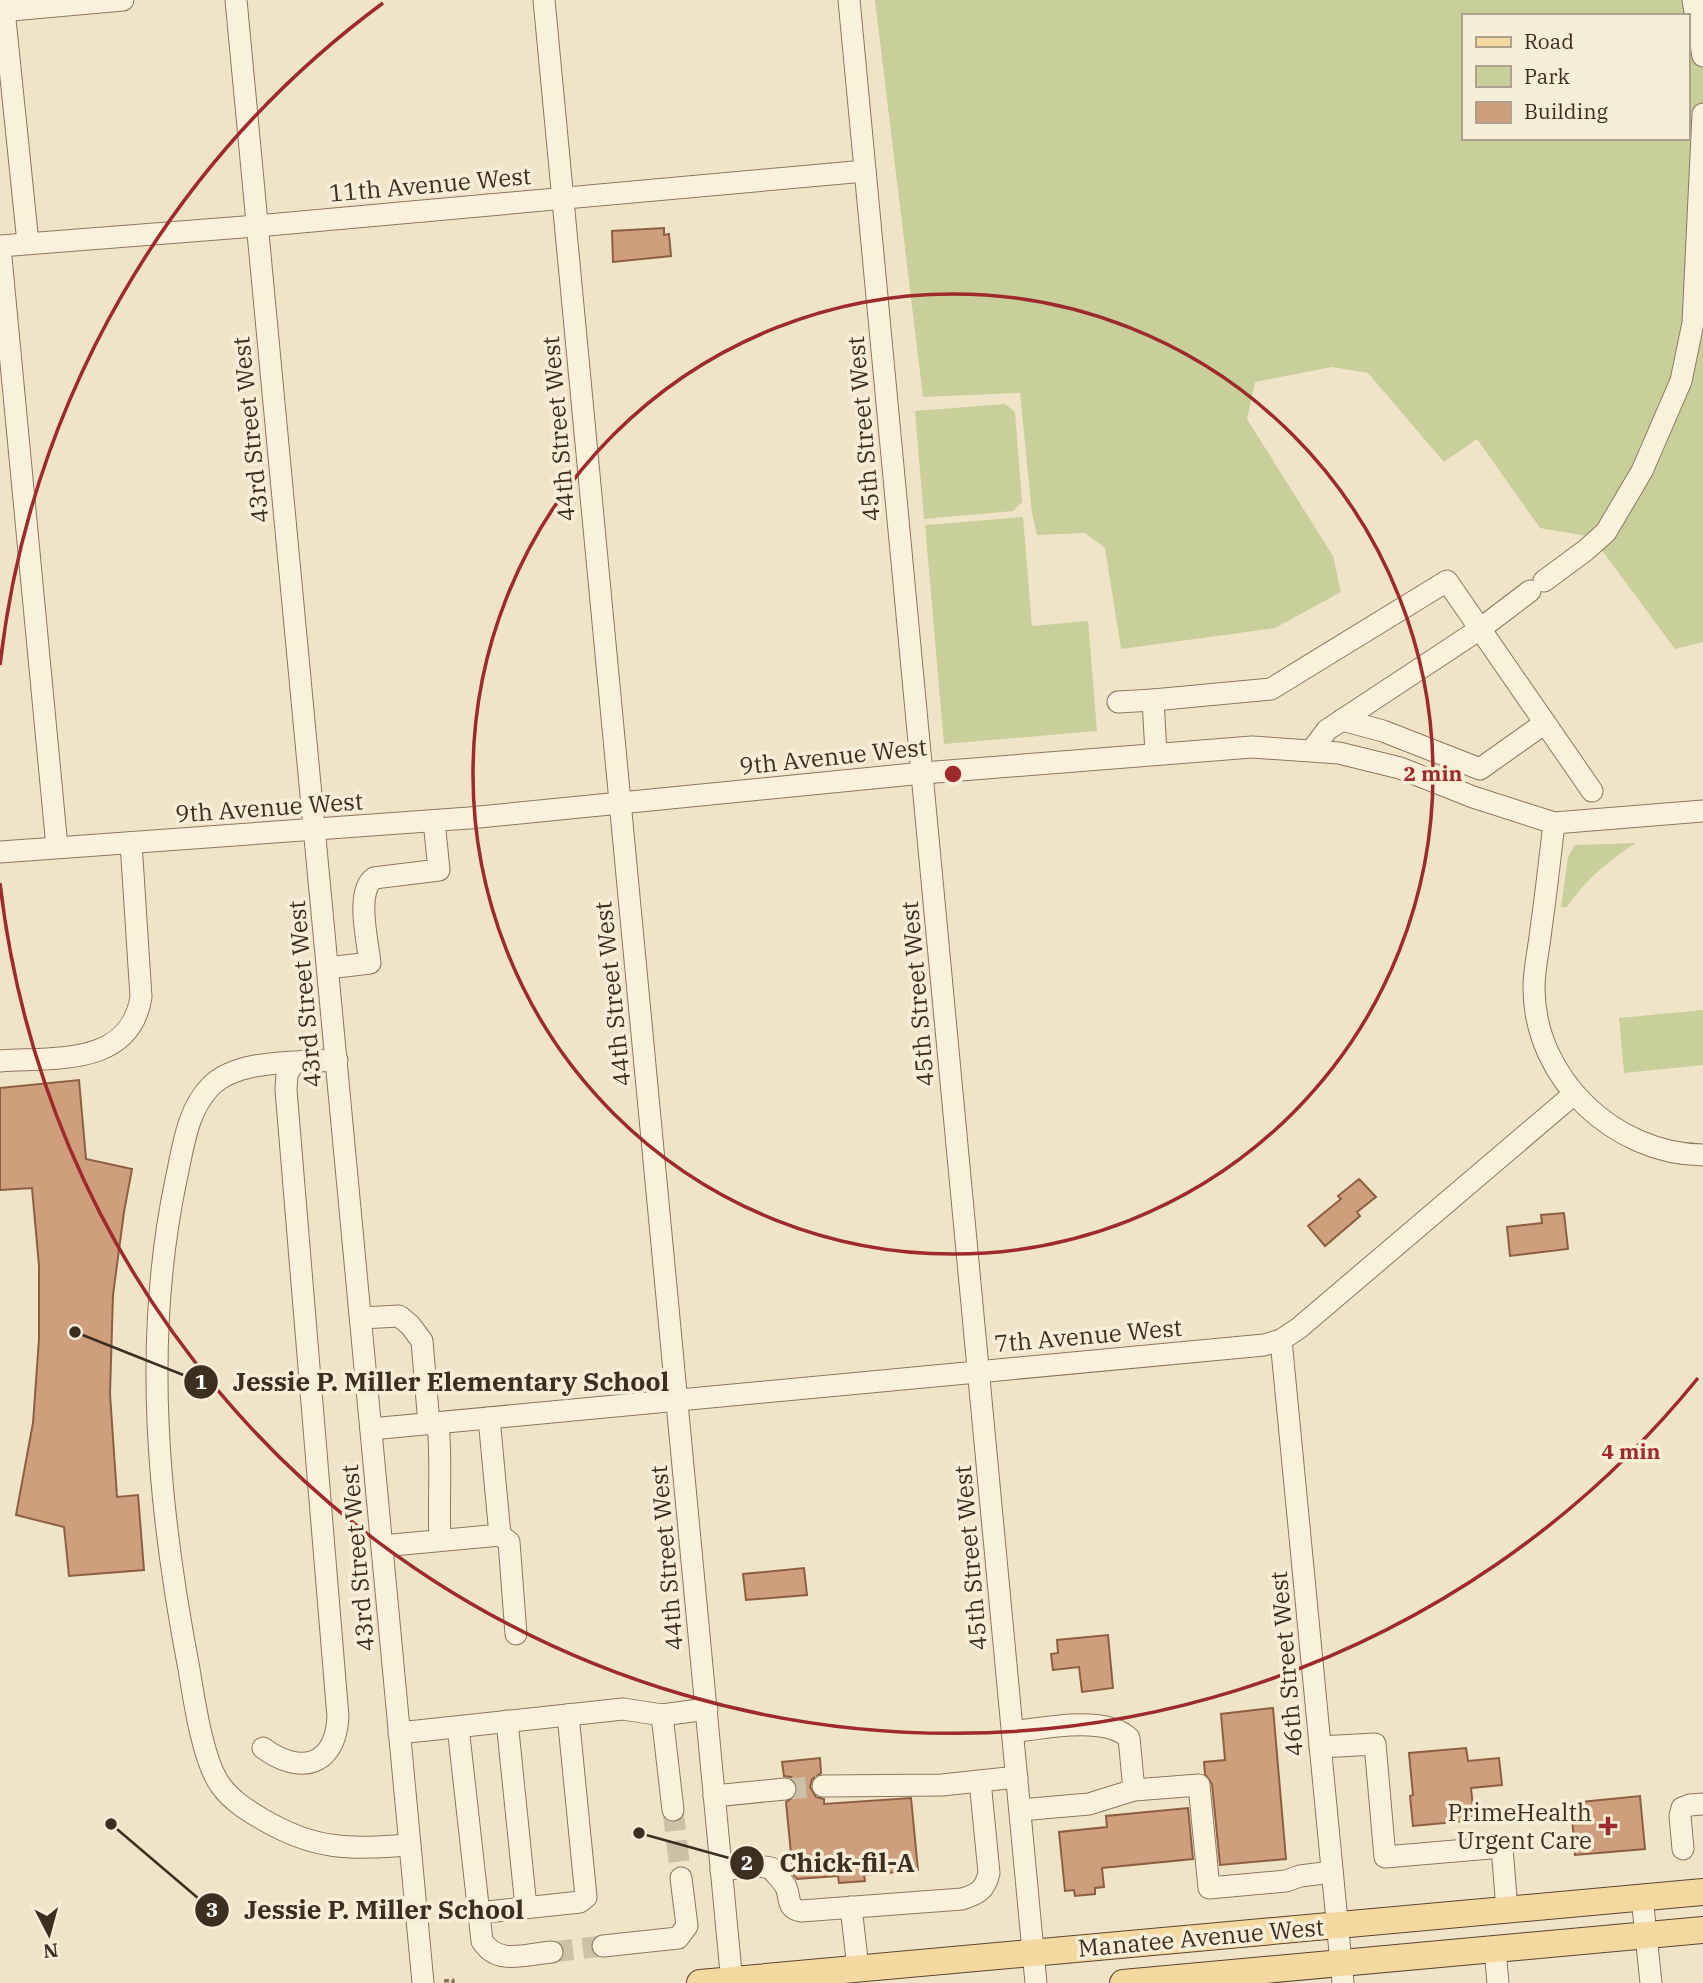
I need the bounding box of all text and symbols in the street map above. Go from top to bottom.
legend [1462,14,1689,140]
text: Road [1524,27,1574,55]
text: Park [1524,62,1571,90]
text: Building [1524,97,1609,125]
street label: 11th Avenue West [328,159,532,209]
street label: 43rd Street West [224,335,276,525]
street label: 44th Street West [534,335,582,523]
street label: 45th Street West [839,335,887,523]
street label: 9th Avenue West [738,730,928,782]
text: 2 min [1404,759,1462,787]
centre of rings [941,762,965,786]
street label: 9th Avenue West [174,784,364,830]
street label: 43rd Street West [280,899,328,1089]
street label: 44th Street West [586,900,638,1088]
street label: 45th Street West [893,900,941,1088]
street label: 7th Avenue West [993,1311,1183,1359]
callout: Jessie P. Miller Elementary School [183,1359,683,1406]
text: Jessie P. Miller Elementary School [233,1364,669,1398]
text: 1 [195,1367,207,1395]
text: 4 min [1602,1437,1660,1465]
street label: 43rd Street West [333,1463,381,1653]
street label: 44th Street West [642,1464,690,1652]
street label: 45th Street West [946,1464,994,1652]
street label: 46th Street West [1262,1570,1310,1758]
place label: PrimeHealth Urgent Care [1448,1796,1592,1856]
marker: PrimeHealth Urgent Care [1598,1816,1618,1836]
callout: Chick-fil-A [730,1839,929,1886]
text: Chick-fil-A [779,1845,915,1879]
text: 2 [741,1848,753,1876]
callout: Jessie P. Miller School [195,1887,538,1934]
text: Jessie P. Miller School [244,1892,524,1926]
text: 3 [206,1895,218,1923]
north arrow [14,1899,84,1969]
street label: Manatee Avenue West [1077,1910,1325,1964]
text: N [42,1938,60,1964]

